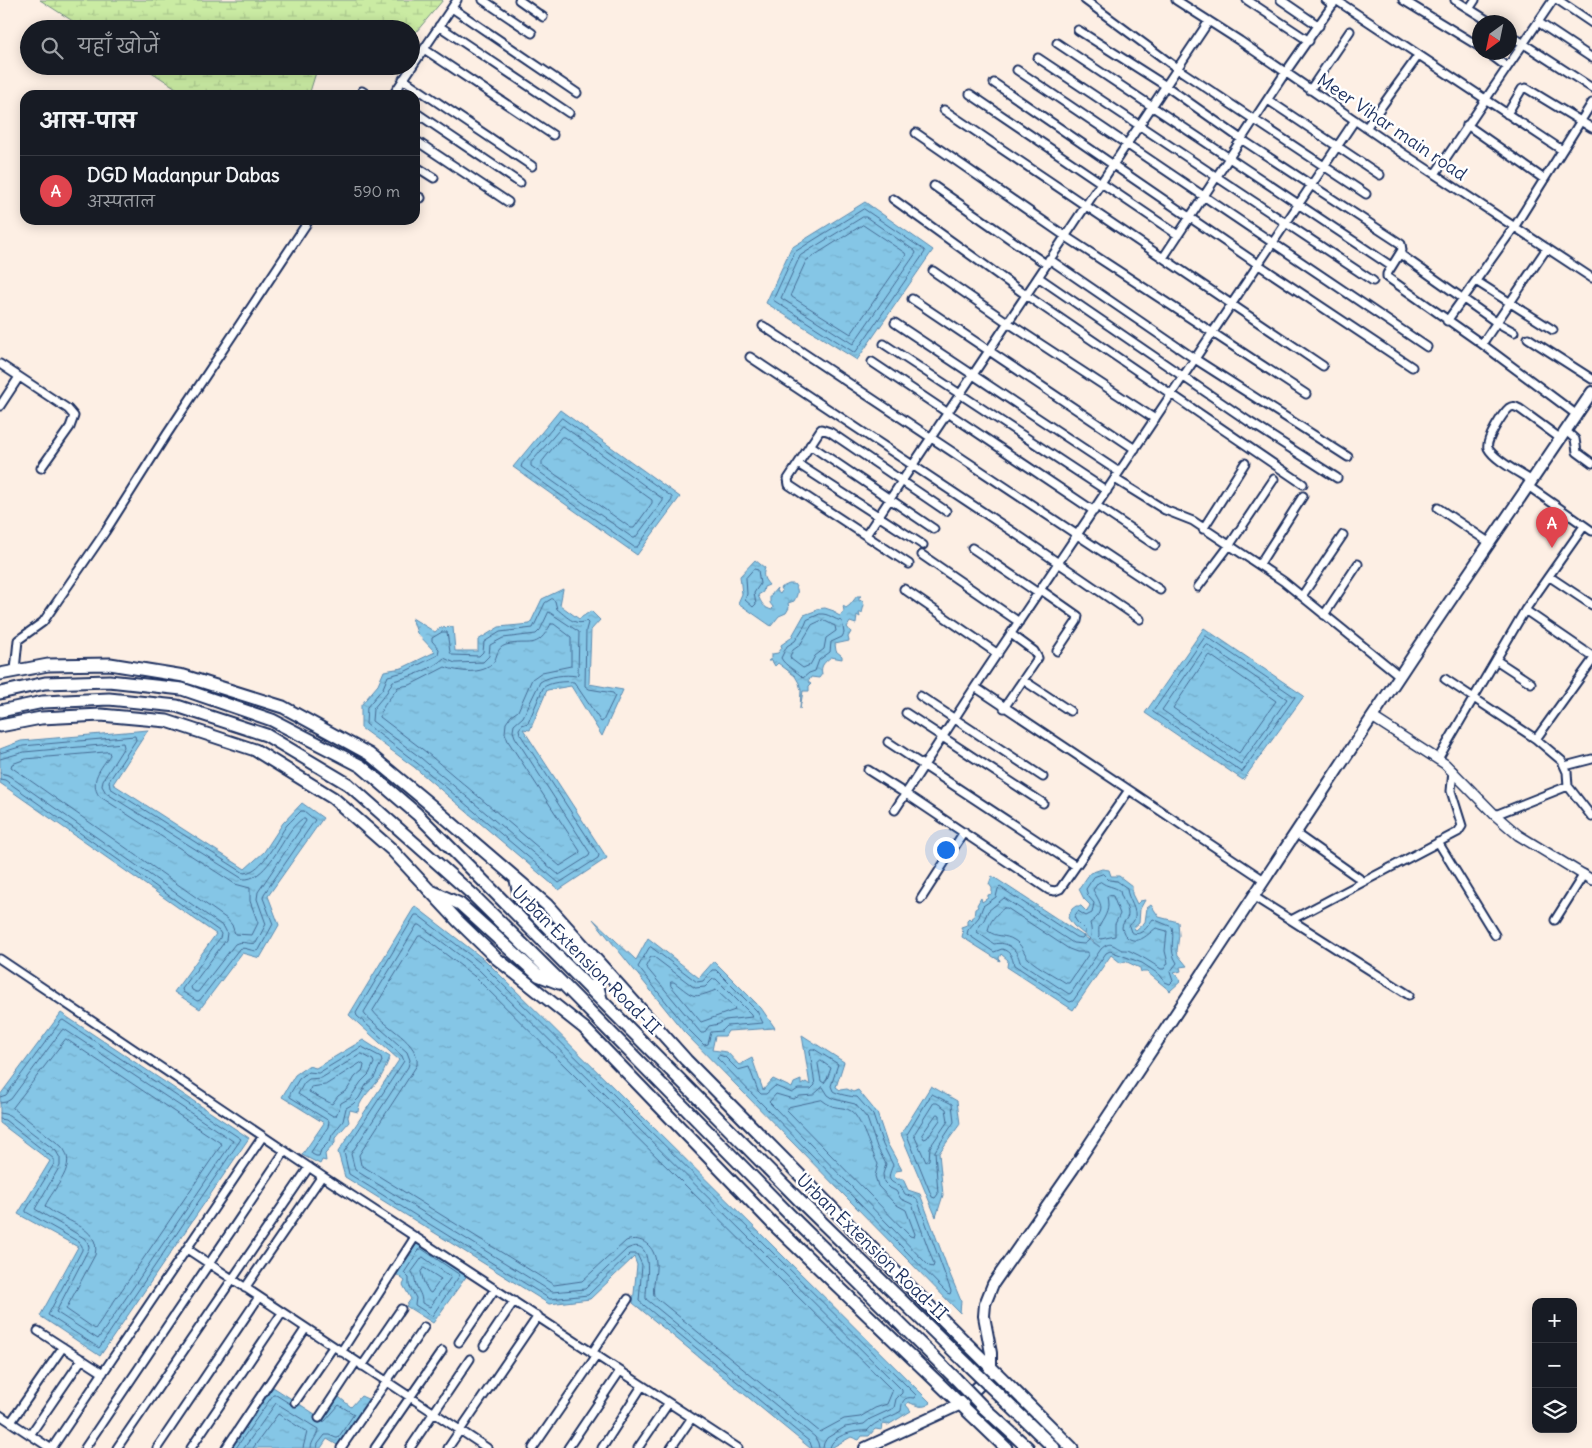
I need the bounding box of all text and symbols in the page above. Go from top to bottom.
north arrow [1472,15,1517,60]
search box [20,20,420,75]
icon: search [38,34,66,62]
text: यहाँ खोजें [78,34,159,58]
street label: Meer Vihar main road [1313,68,1472,186]
text: आस-पास [40,107,137,134]
text: DGD Madanpur Dabas [87,163,280,187]
text: A [51,181,61,201]
text: 590 m [353,181,400,201]
text: अस्पताल [87,191,155,211]
pin: A [1536,507,1568,548]
your location [933,837,959,863]
street label: Urban Extension Road-II [507,880,666,1039]
street label: Urban Extension Road-II [792,1168,953,1325]
map controls [1532,1298,1577,1433]
button: + [1532,1298,1577,1343]
button: − [1532,1343,1577,1388]
button: layers [1532,1388,1577,1433]

